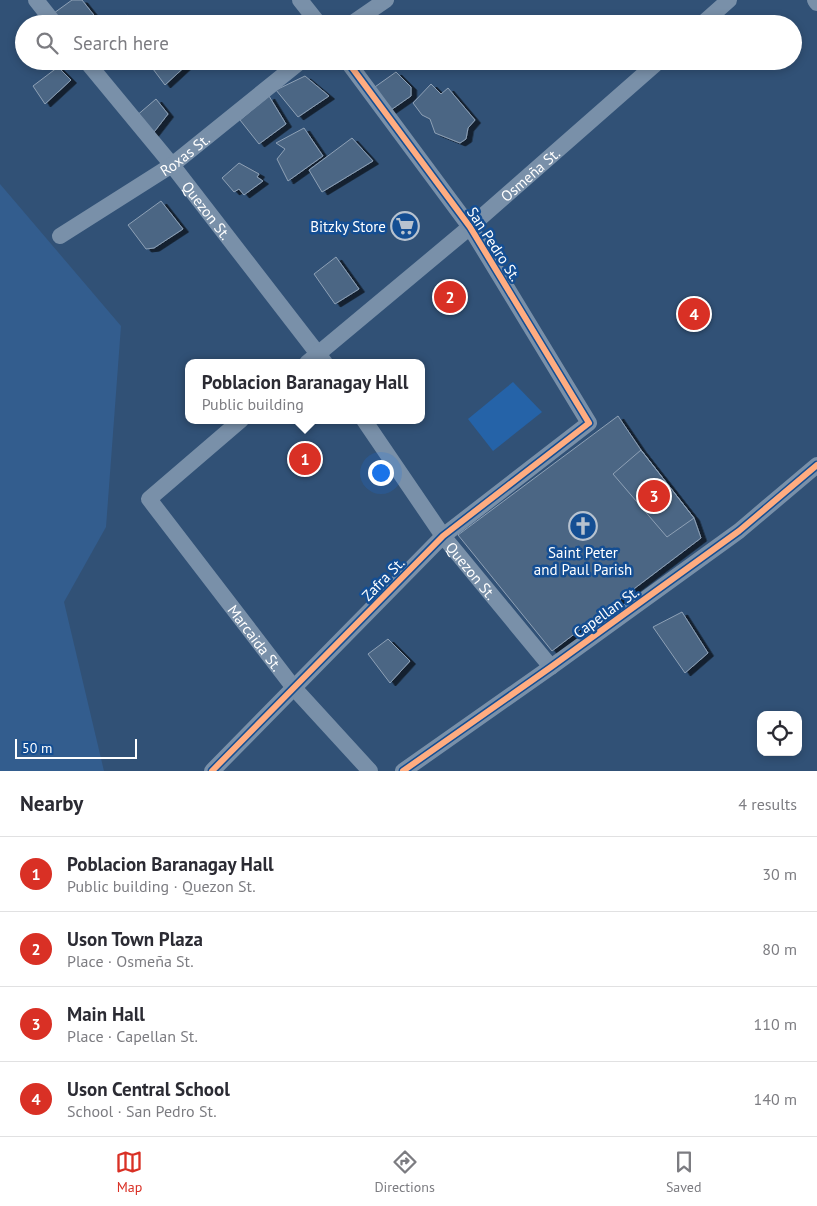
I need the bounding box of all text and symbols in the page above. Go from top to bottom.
search box [15,15,802,70]
icon: search [33,29,61,57]
text: Search here [73,31,169,55]
street label: Roxas St. [156,129,213,180]
street label: Osmeña St. [496,143,563,205]
street label: Quezon St. [178,177,236,243]
street label: San Pedro St. [463,203,525,285]
supermarket icon: Bitzky Store [390,211,420,241]
place label: Bitzky Store [310,217,386,236]
pin: 2 [434,278,466,316]
pin: 4 [678,295,710,333]
popup [185,359,425,424]
text: Poblacion Baranagay Hall [202,370,408,394]
text: Public building [202,394,304,414]
pin: 1 [289,440,321,478]
your location [368,460,394,486]
pin: 3 [638,477,670,515]
church icon: Saint Peter and Paul Parish [568,511,598,541]
street label: Quezon St. [442,538,501,603]
place label: Saint Peter and Paul Parish [534,543,632,579]
street label: Zafra St. [358,553,408,605]
street label: Capellan St. [570,582,642,642]
street label: Marcaida St. [224,601,287,675]
map controls [757,711,802,756]
button: locate [757,711,802,756]
scale bar [15,736,138,759]
text: 50 m [22,739,52,757]
text: Nearby [20,790,83,817]
text: 4 results [738,794,797,814]
text: Poblacion Baranagay Hall [67,852,274,876]
text: 1 [31,864,41,884]
text: 30 m [762,864,797,884]
text: Public building · Quezon St. [67,876,256,896]
text: Uson Town Plaza [67,927,203,951]
text: 2 [31,939,41,959]
text: 80 m [762,939,797,959]
text: Place · Osmeña St. [67,951,194,971]
text: Main Hall [67,1002,145,1026]
text: 3 [31,1014,41,1034]
text: 110 m [754,1014,797,1034]
text: Place · Capellan St. [67,1026,198,1046]
text: Uson Central School [67,1077,230,1101]
text: 4 [31,1089,41,1109]
text: 140 m [754,1089,797,1109]
text: School · San Pedro St. [67,1101,217,1121]
tab: Map [115,1148,143,1196]
tab: Directions [374,1148,435,1196]
tab: Saved [666,1148,702,1196]

